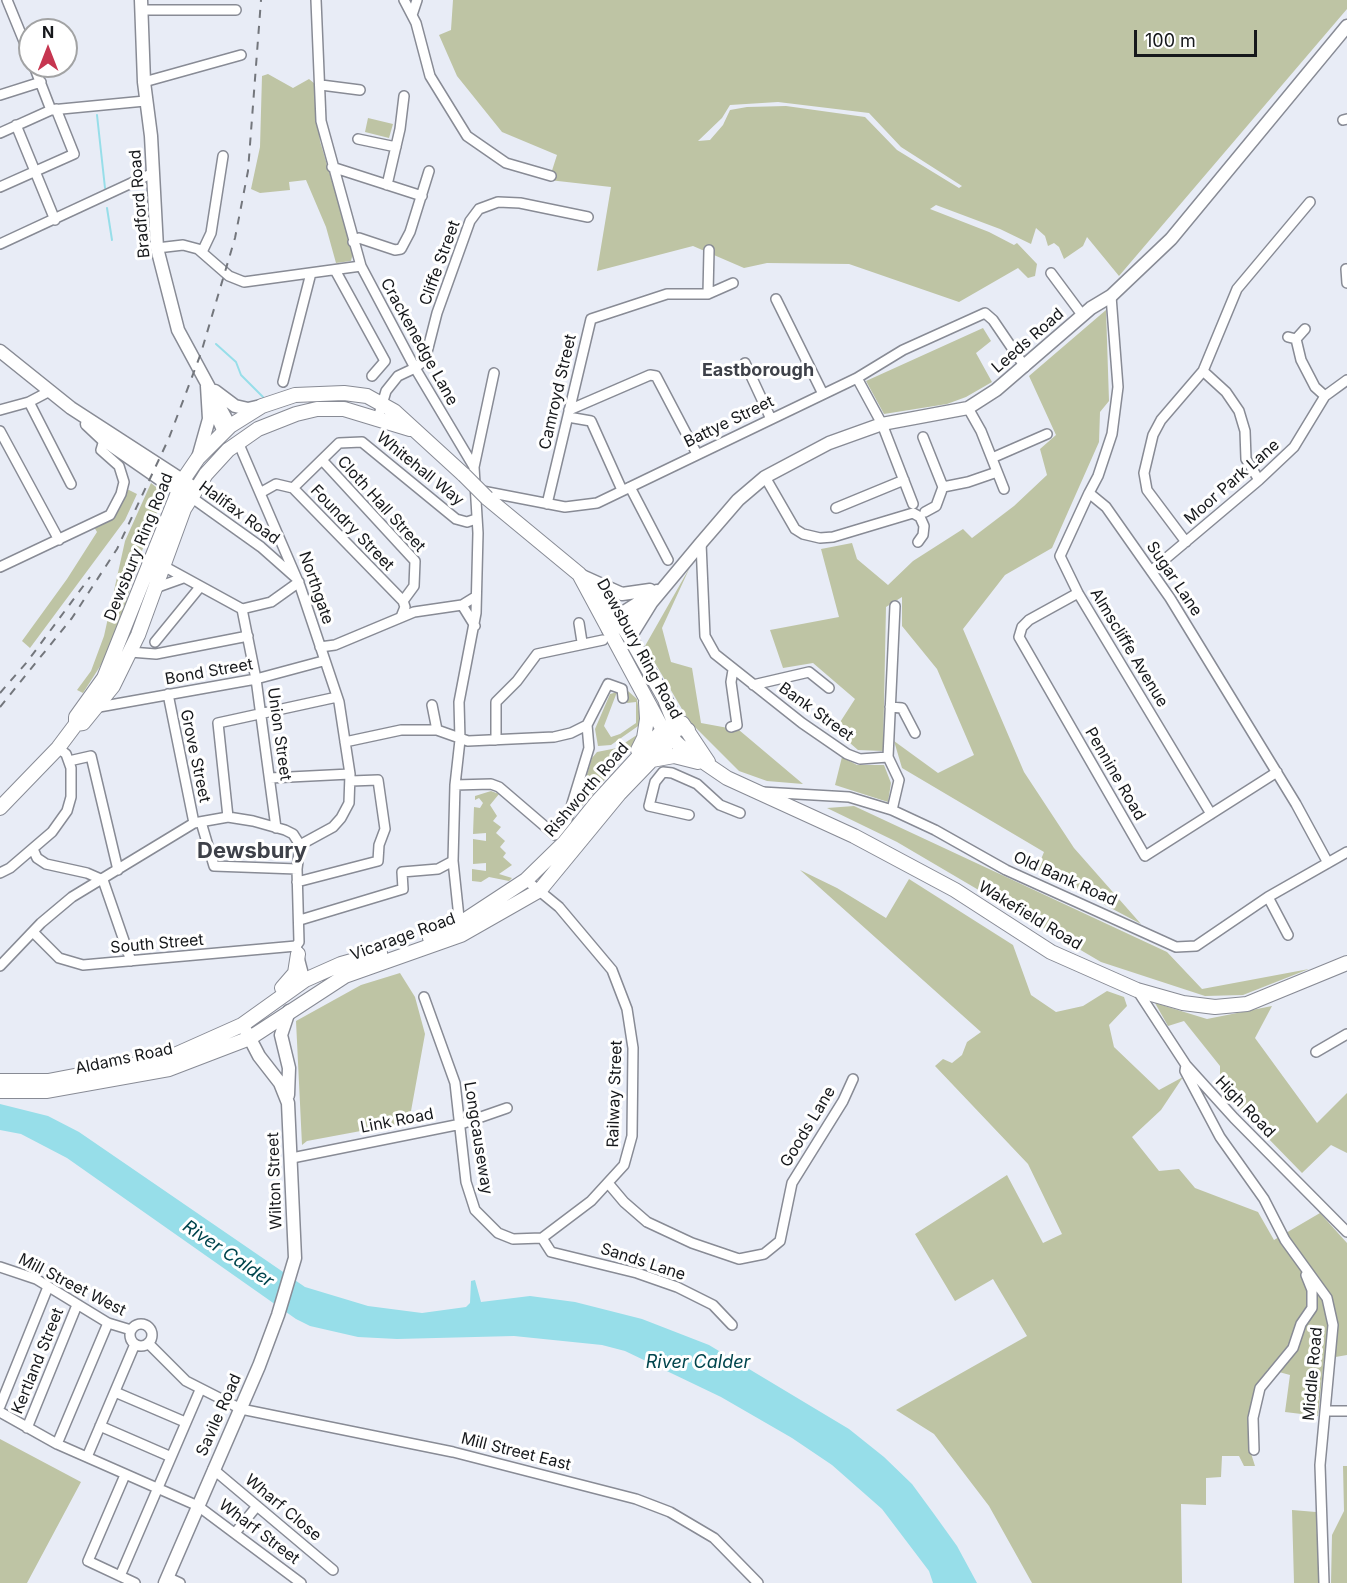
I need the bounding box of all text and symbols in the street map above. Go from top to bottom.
north arrow [18,18,78,78]
scale bar [1137,18,1260,56]
text: N [42,22,54,42]
text: 100 m [1145,30,1196,51]
street label: Bradford Road [126,149,154,259]
street label: Cliffe Street [416,218,464,308]
street label: Crackenedge Lane [376,275,462,409]
street label: Leeds Road [988,305,1068,377]
street label: Camroyd Street [535,332,581,452]
district label: Eastborough [702,360,814,382]
street label: Battye Street [681,392,777,452]
street label: Whitehall Way [372,428,468,510]
street label: Moor Park Lane [1181,435,1283,529]
street label: Cloth Hall Street [333,452,429,556]
street label: Dewsbury Ring Road [101,470,177,624]
street label: Halifax Road [195,477,283,549]
street label: Foundry Street [306,481,398,575]
street label: Sugar Lane [1142,538,1206,620]
street label: Northgate [295,549,337,627]
street label: Dewsbury Ring Road [592,575,686,723]
street label: Almscliffe Avenue [1086,585,1172,711]
street label: Bond Street [164,655,254,689]
street label: Bank Street [775,679,857,745]
street label: Union Street [263,686,295,782]
street label: Grove Street [176,708,214,804]
street label: Pennine Road [1081,724,1149,824]
street label: Rishworth Road [541,739,633,841]
district label: Dewsbury [197,838,307,864]
street label: Old Bank Road [1010,848,1120,910]
street label: Wakefield Road [975,877,1085,955]
street label: Vicarage Road [348,909,458,965]
street label: South Street [110,930,204,958]
street label: Aldams Road [73,1039,175,1079]
street label: Railway Street [604,1040,626,1148]
street label: High Road [1211,1072,1279,1142]
street label: Longcauseway [460,1080,496,1196]
street label: Goods Lane [776,1083,840,1171]
street label: Link Road [359,1104,435,1138]
street label: Wilton Street [264,1132,286,1230]
water label: River Calder [179,1216,277,1292]
street label: Sands Lane [598,1239,688,1285]
street label: Mill Street West [15,1250,129,1320]
street label: Kertland Street [8,1305,68,1417]
street label: Middle Road [1299,1326,1327,1422]
water label: River Calder [646,1352,750,1374]
street label: Savile Road [192,1371,246,1459]
street label: Mill Street East [459,1429,573,1475]
street label: Wharf Close [241,1470,325,1546]
street label: Wharf Street [215,1495,303,1569]

